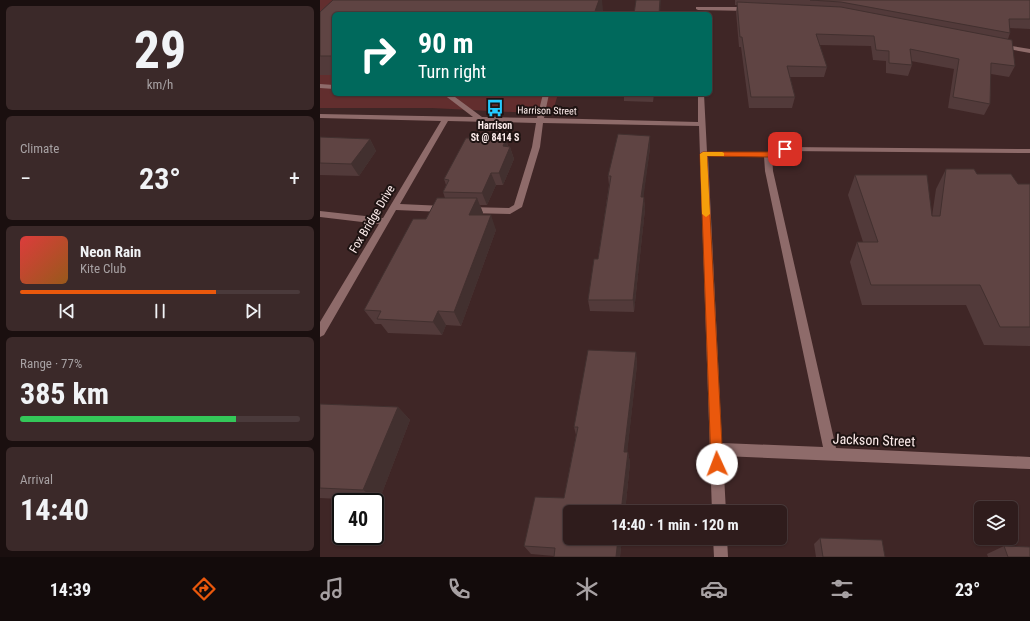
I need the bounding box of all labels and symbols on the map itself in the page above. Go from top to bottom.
bus stop icon: Harrison St @ 8414 S [485,98,505,118]
street label: Harrison Street [517,104,577,117]
place label: Harrison St @ 8414 S [471,120,520,143]
pin [768,132,802,166]
street label: Fox Bridge Drive [346,182,398,255]
street label: Jackson Street [833,431,915,449]
position arrow [696,443,738,485]
speed limit sign: 40 [332,493,384,545]

